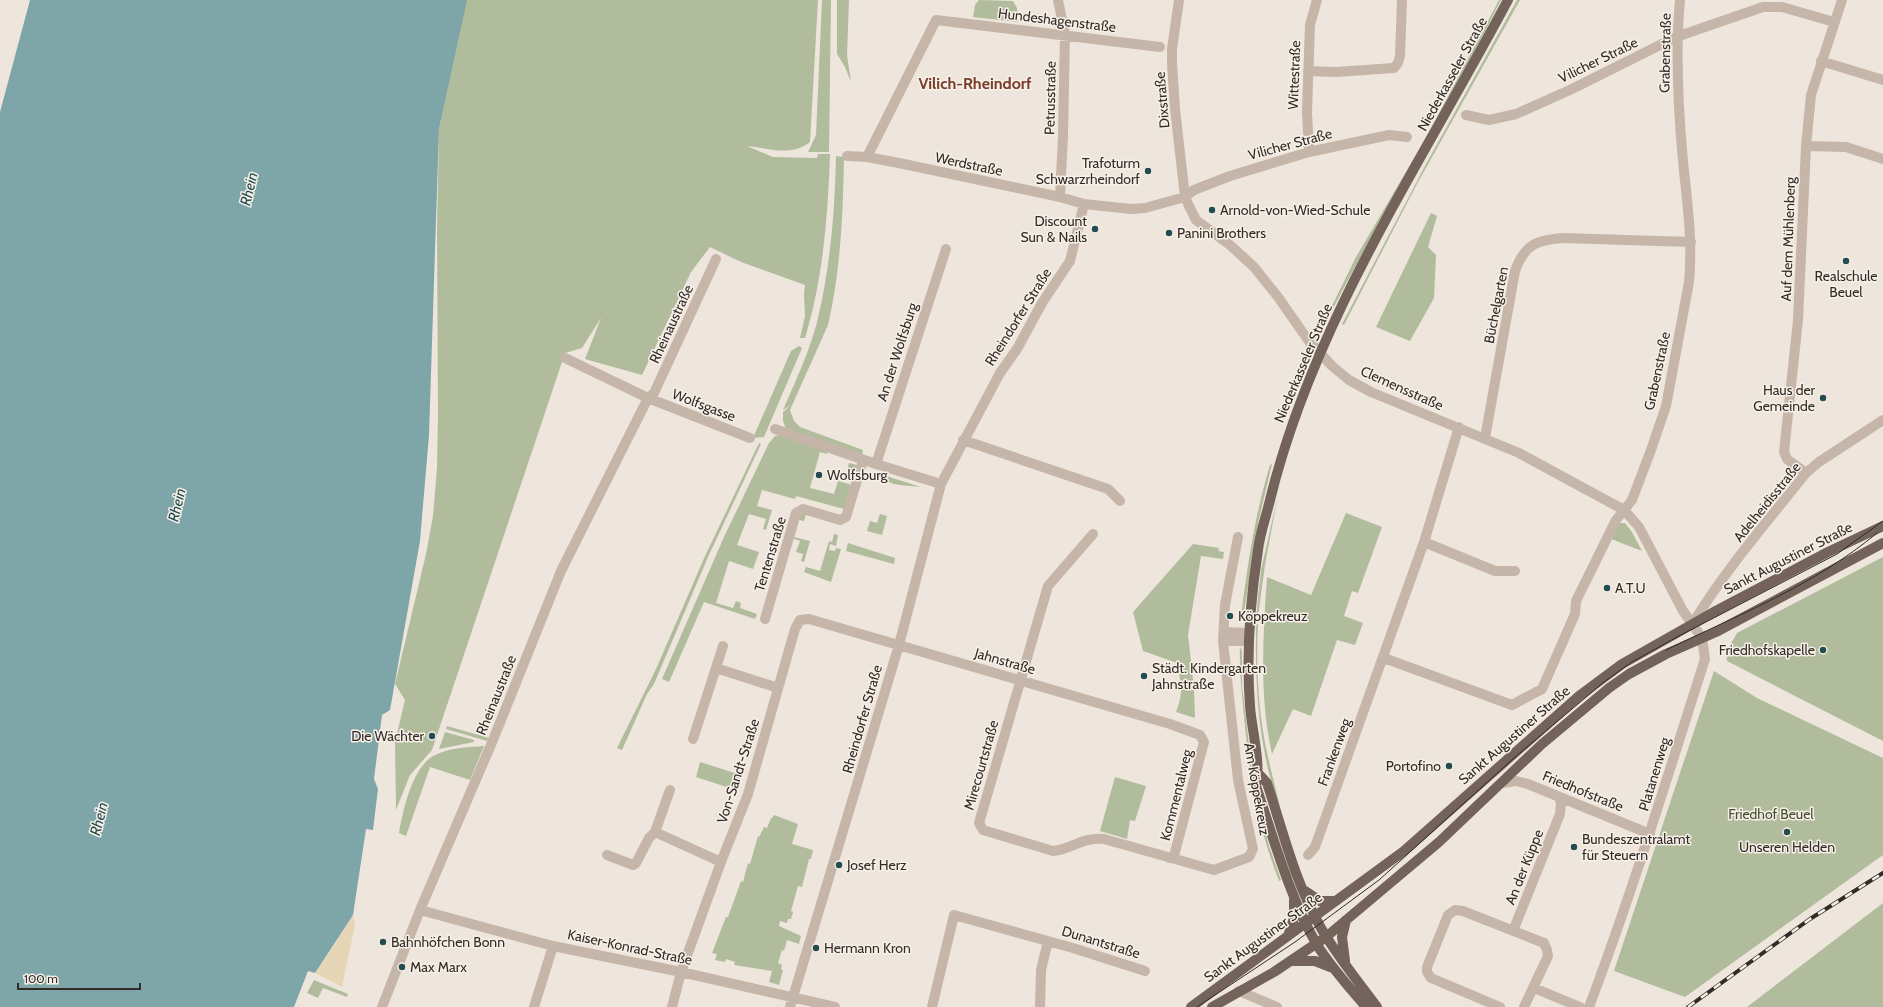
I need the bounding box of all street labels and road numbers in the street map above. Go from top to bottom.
street label: Hundeshagenstraße [997,4,1117,36]
street label: Grabenstraße [1655,13,1675,93]
street label: Niederkasseler Straße [1413,14,1491,134]
street label: Vilicher Straße [1555,33,1641,87]
street label: Wittestraße [1284,40,1304,110]
street label: Petrusstraße [1040,61,1060,135]
street label: Dixstraße [1151,71,1173,129]
street label: Vilicher Straße [1246,124,1334,164]
street label: Werdstraße [934,148,1004,180]
street label: Auf dem Mühlenberg [1777,175,1799,302]
street label: Rheindorfer Straße [981,265,1055,369]
street label: Büchelgarten [1480,265,1512,345]
street label: Rheinaustraße [645,282,697,366]
street label: An der Wolfsburg [873,299,922,404]
street label: Niederkasseler Straße [1270,301,1336,425]
street label: Grabenstraße [1640,330,1674,412]
street label: Clemensstraße [1358,362,1446,414]
street label: Wolfsgasse [670,385,738,425]
street label: Adelheidisstraße [1729,458,1805,546]
street label: Tentenstraße [750,514,790,594]
street label: Sankt Augustiner Straße [1721,518,1855,598]
street label: Jahnstraße [972,643,1037,678]
street label: Rheinaustraße [472,652,520,738]
street label: Rheindorfer Straße [838,663,886,775]
street label: Sankt Augustiner Straße [1455,682,1573,788]
street label: Frankenweg [1313,715,1355,788]
street label: Von-Sandt-Straße [713,716,763,826]
street label: Mirecourtstraße [960,718,1002,812]
street label: Platanenweg [1634,734,1674,813]
street label: Am Köppekreuz [1240,741,1274,837]
street label: Kommentalweg [1156,746,1196,843]
street label: Friedhofstraße [1540,767,1626,815]
street label: An der Küppe [1501,827,1547,907]
street label: Sankt Augustiner Straße [1200,888,1326,986]
street label: Dunantstraße [1060,922,1142,962]
street label: Kaiser-Konrad-Straße [566,925,694,969]

